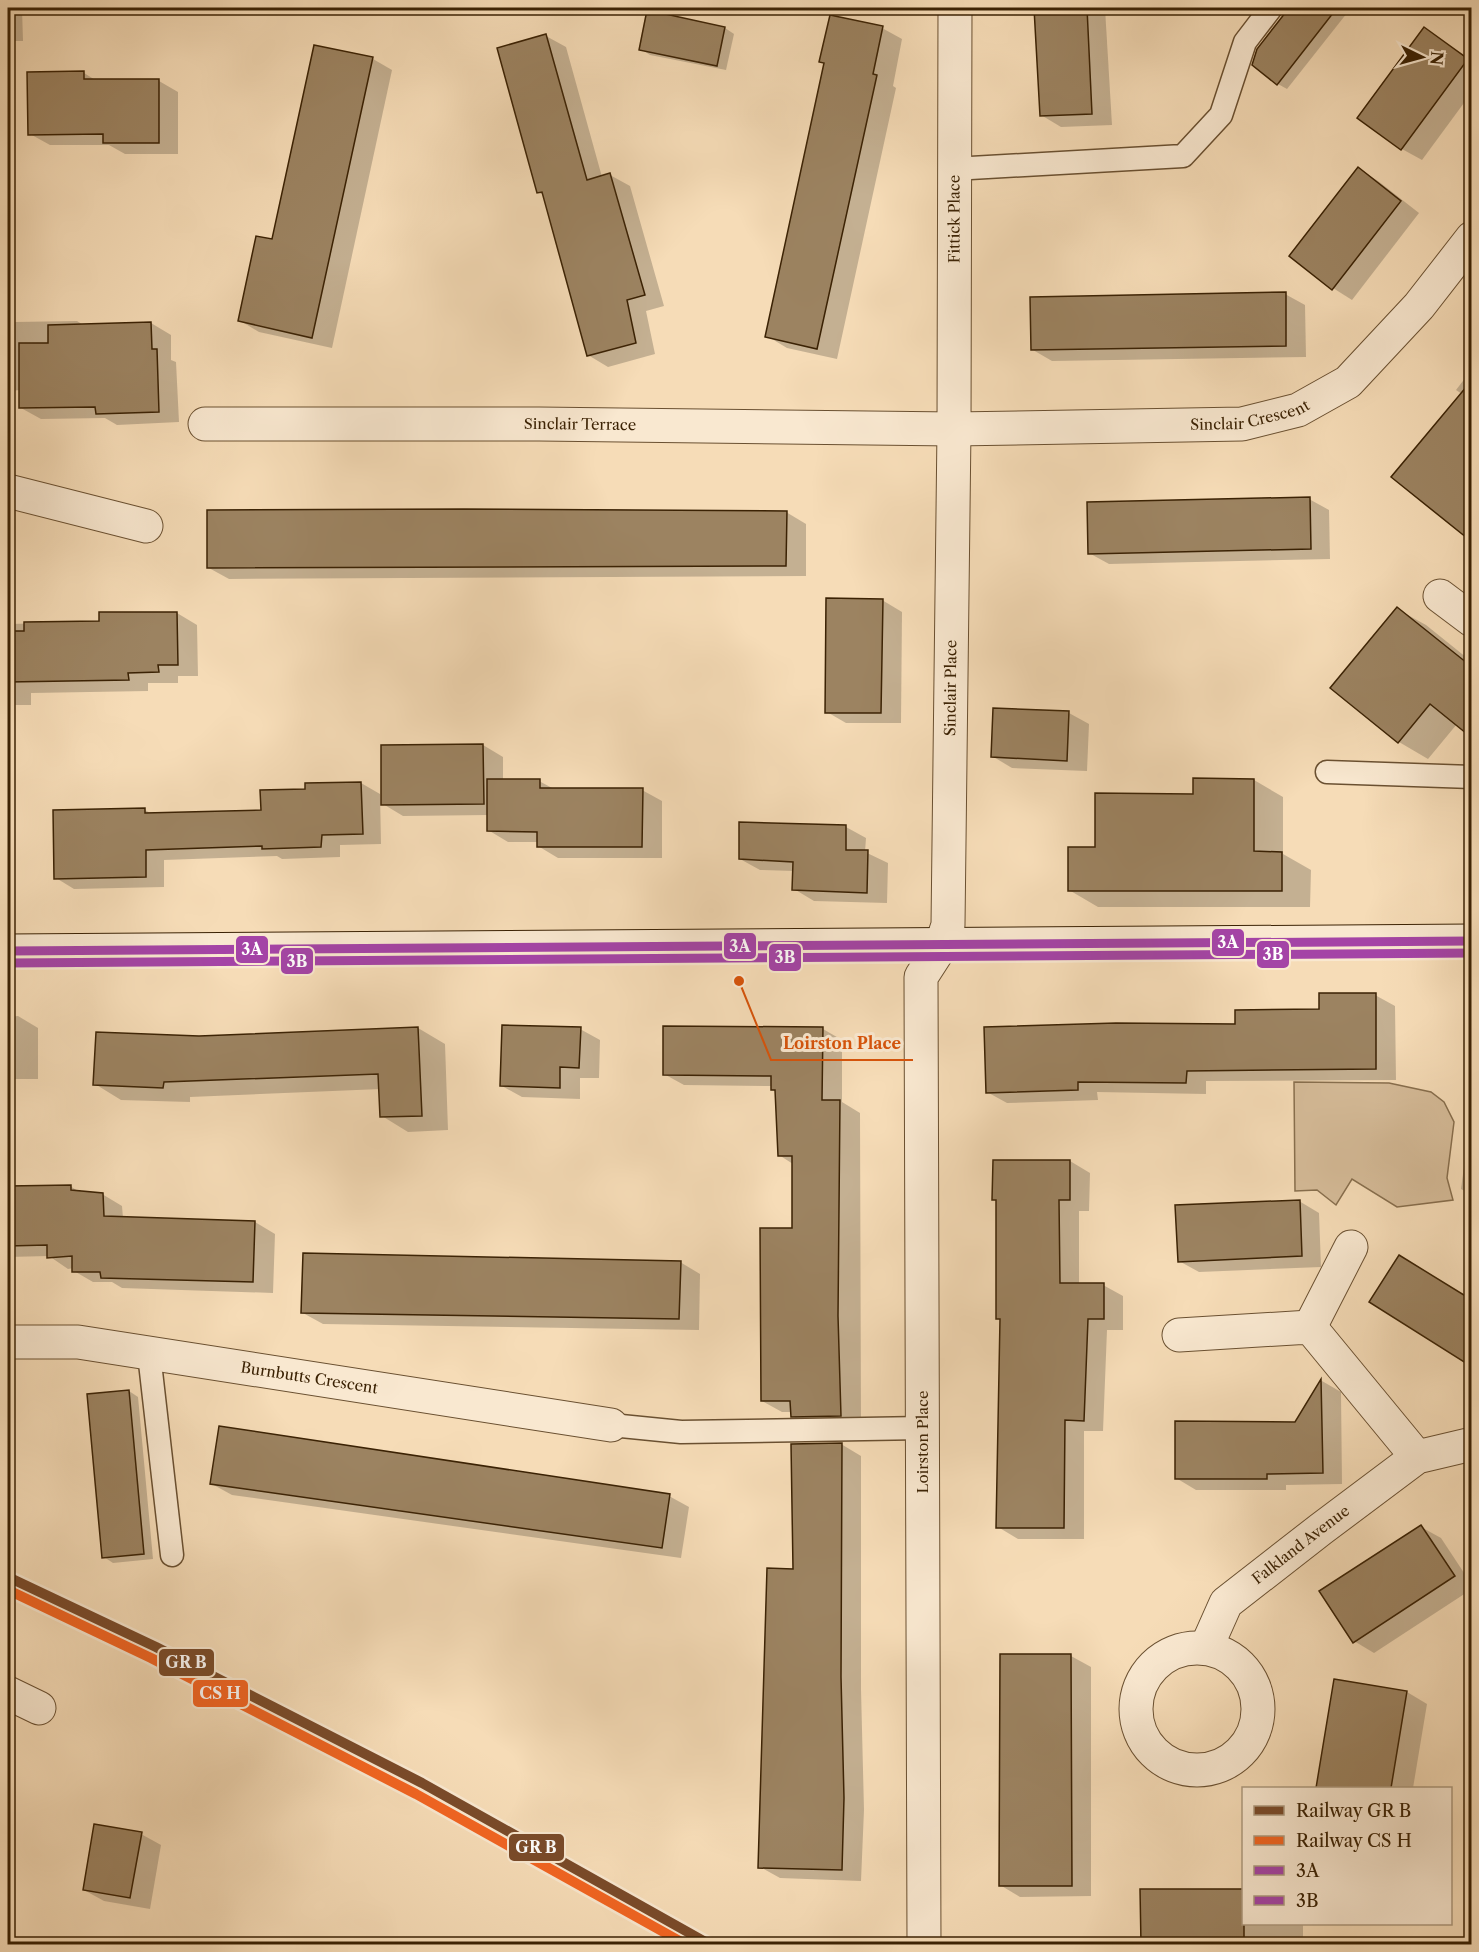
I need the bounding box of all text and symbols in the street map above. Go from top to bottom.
north arrow [1392,27,1452,87]
text: N [1426,51,1448,66]
street label: Fittick Place [944,175,964,263]
street label: Sinclair Crescent [1190,395,1313,434]
street label: Sinclair Terrace [524,414,636,434]
street label: Sinclair Place [940,640,960,736]
line badge: 3A [1211,928,1245,957]
line badge: 3A [723,932,757,960]
text: 3A [1217,932,1239,952]
line badge: 3A [235,935,269,964]
text: 3A [729,936,751,956]
text: 3A [241,939,263,959]
line badge: 3B [1256,940,1290,969]
line badge: 3B [768,943,802,972]
text: 3B [1263,944,1284,964]
line badge: 3B [280,947,314,975]
text: 3B [775,947,796,967]
text: 3B [287,951,308,971]
callout: Loirston Place [771,1026,913,1060]
text: Loirston Place [783,1033,901,1053]
street label: Burnbutts Crescent [239,1357,380,1398]
street label: Loirston Place [913,1391,932,1493]
street label: Falkland Avenue [1248,1501,1353,1588]
line badge: GR B [158,1648,215,1677]
text: GR B [165,1652,207,1672]
line badge: CS H [192,1679,249,1708]
text: CS H [199,1683,241,1703]
legend [1242,1787,1452,1925]
text: Railway GR B [1296,1800,1411,1822]
text: Railway CS H [1296,1830,1412,1852]
line badge: GR B [508,1833,565,1862]
text: GR B [515,1837,557,1857]
text: 3A [1296,1860,1320,1882]
text: 3B [1296,1890,1318,1912]

